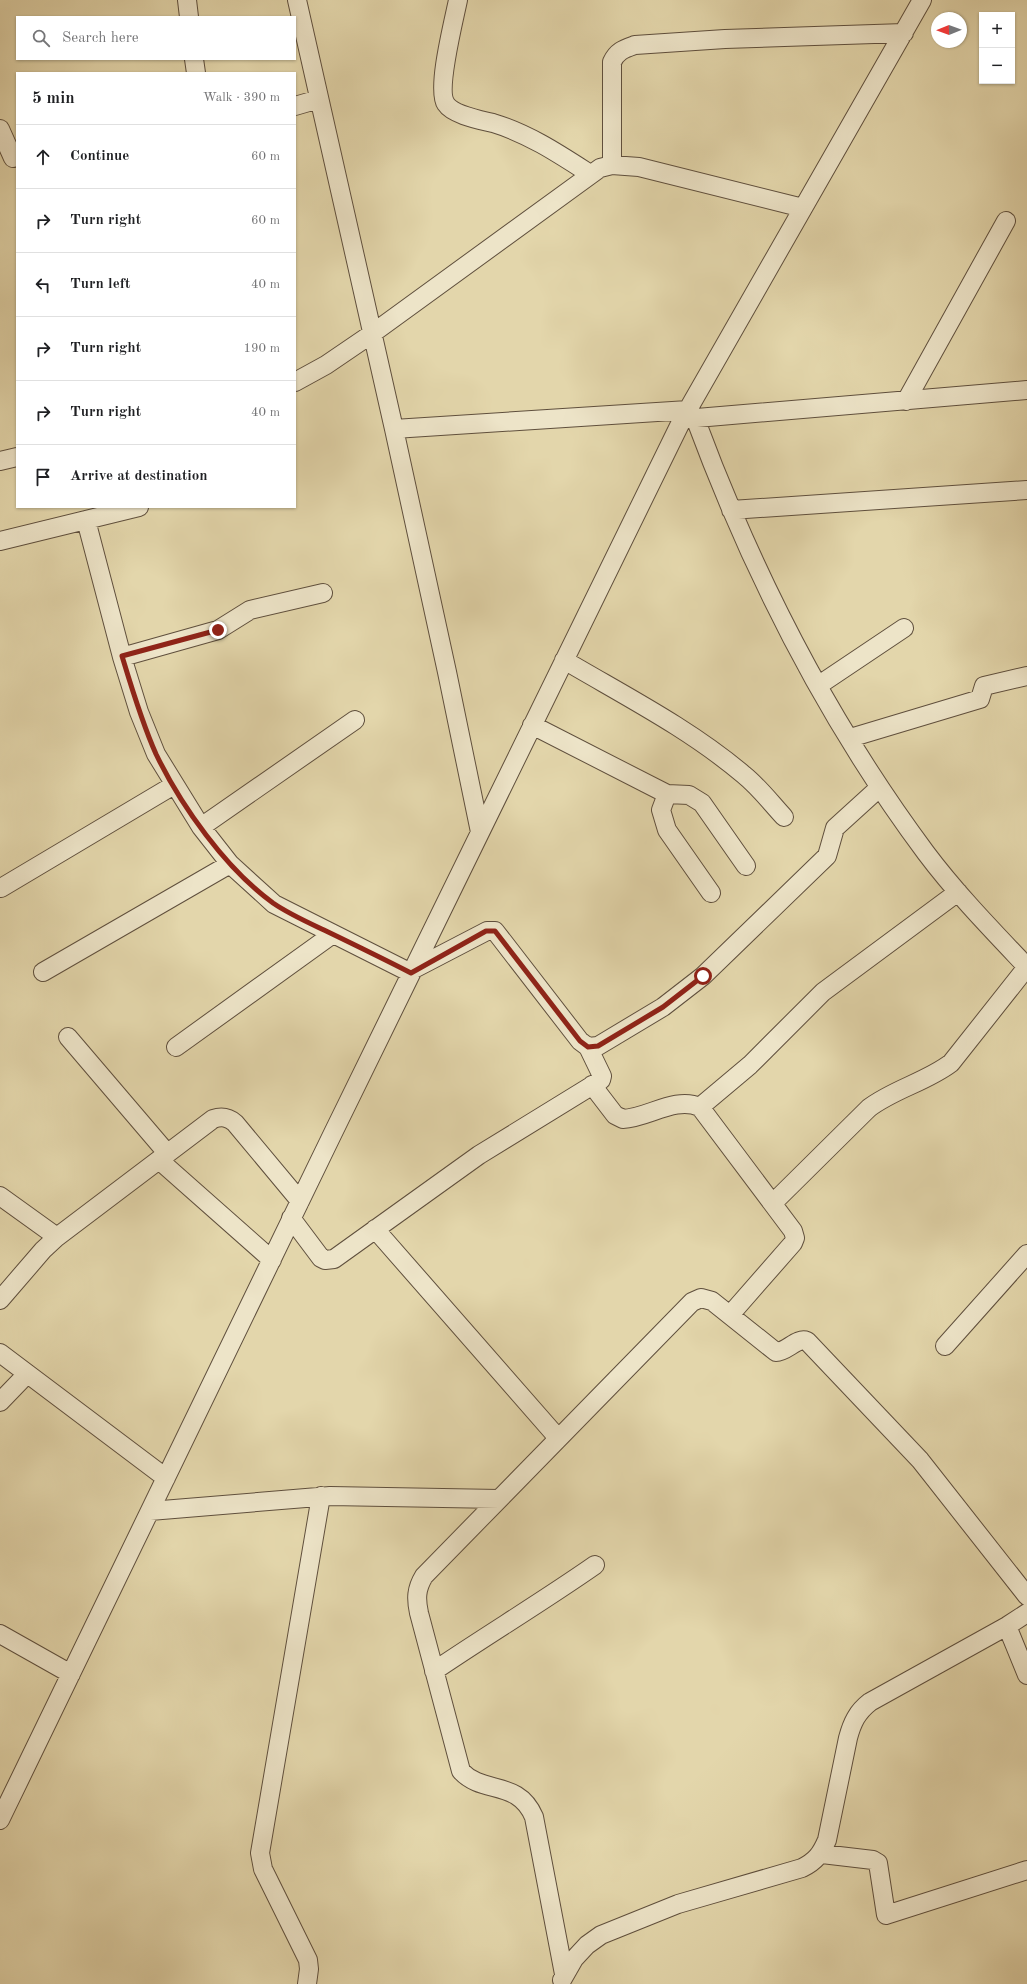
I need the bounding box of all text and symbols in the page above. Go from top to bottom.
north arrow [931,12,967,48]
map controls [979,12,1015,84]
button: + [979,12,1015,48]
search box [16,16,296,60]
icon: search [30,27,52,49]
text: Search here [62,31,139,46]
button: − [979,48,1015,84]
text: 5 min [32,90,75,107]
text: Walk · 390 m [203,91,280,104]
icon: ahead [32,146,54,168]
text: Continue [70,149,129,164]
text: 60 m [251,150,280,163]
icon: right [32,210,54,232]
text: Turn right [70,213,141,228]
text: 60 m [251,214,280,227]
icon: left [32,274,54,296]
text: Turn left [70,277,130,292]
text: 40 m [251,278,280,291]
icon: right [32,338,54,360]
text: Turn right [70,341,141,356]
text: 190 m [243,342,280,355]
icon: right [32,402,54,424]
text: Turn right [70,405,141,420]
text: 40 m [251,406,280,419]
icon: arrive [32,466,54,488]
text: Arrive at destination [70,469,208,484]
route end [209,621,227,639]
route start [694,967,712,985]

